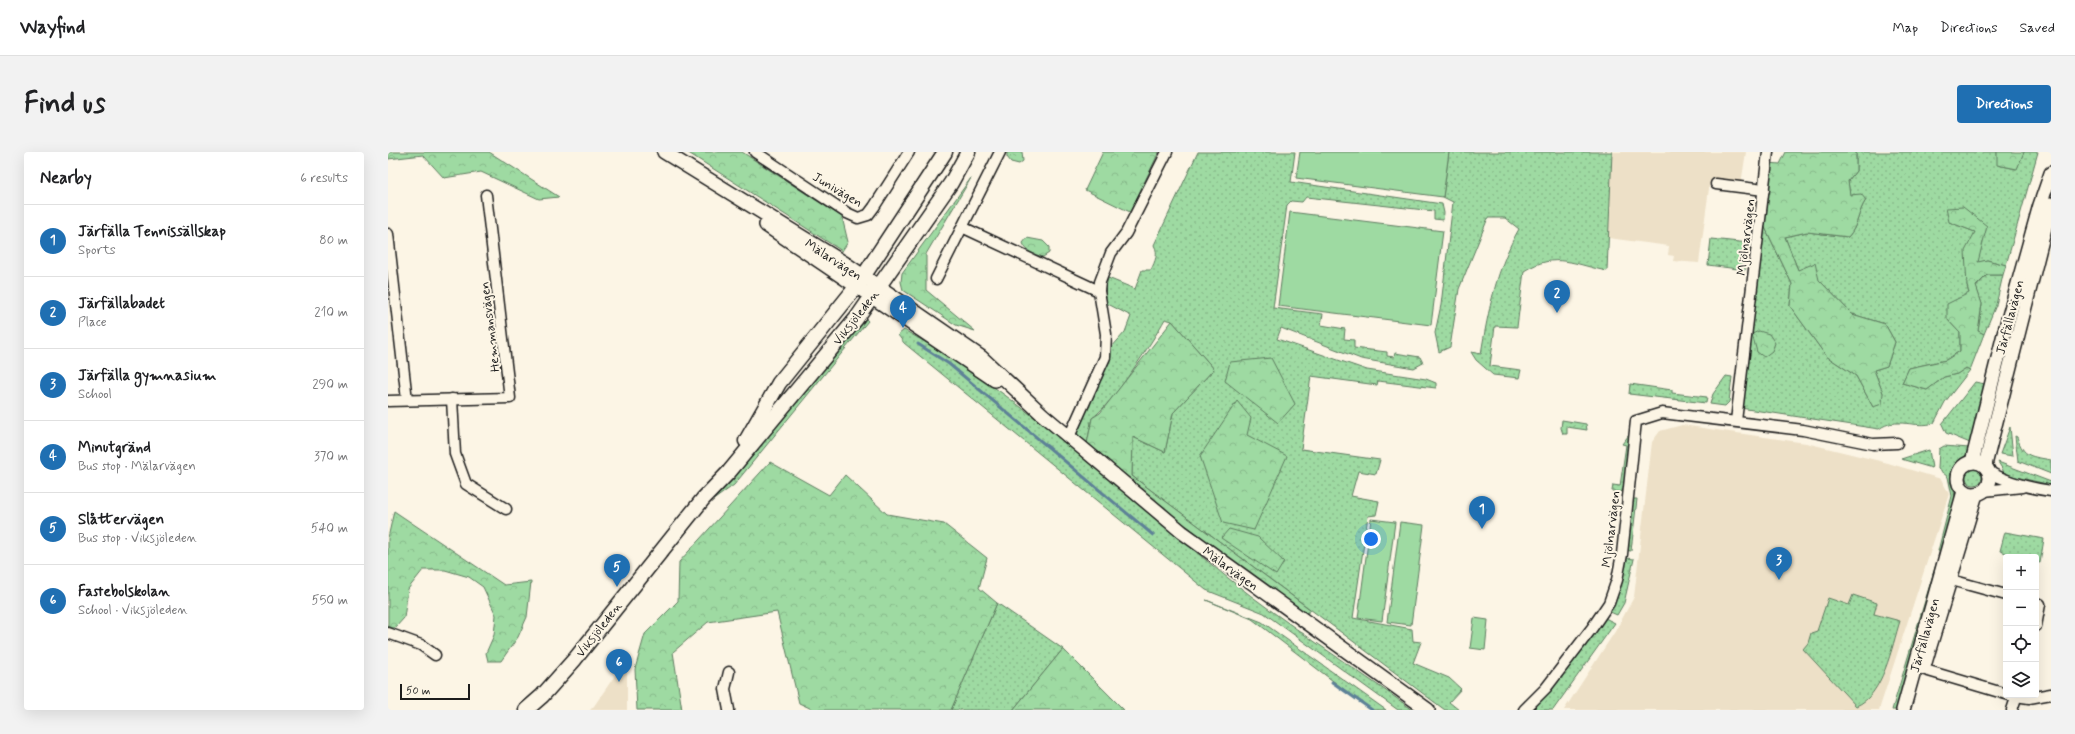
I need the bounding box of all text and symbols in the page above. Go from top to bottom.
text: Wayfind [20,15,85,40]
text: Map [1892,19,1918,37]
text: Directions [1940,19,1998,37]
text: Saved [2020,19,2055,37]
button: Directions [1957,85,2051,123]
text: Find us [24,86,105,123]
text: Nearby [40,167,92,189]
street label: Junivägen [809,169,865,212]
text: 6 results [300,170,348,187]
street label: Mjölnarvägen [1733,198,1760,277]
text: Järfälla Tennissällskap [78,222,226,242]
text: 1 [50,232,56,249]
text: 80 m [319,232,348,249]
street label: Mälarvägen [801,235,865,285]
text: Sports [78,242,116,259]
street label: Järfällavägen [1992,278,2029,357]
pin: 2 [1544,280,1570,313]
street label: Hemmansvägen [477,281,504,373]
street label: Viksjöleden [829,287,883,349]
text: Järfällabadet [78,294,165,314]
pin: 4 [890,295,916,328]
text: 2 [50,304,56,321]
text: 210 m [314,304,348,321]
text: Place [78,314,107,331]
text: Järfälla gymnasium [78,366,216,386]
text: 3 [50,376,56,393]
text: 290 m [312,376,348,393]
text: School [78,386,112,403]
text: Minutgränd [78,438,151,458]
text: 4 [49,448,57,465]
text: 370 m [314,448,348,465]
text: Bus stop · Mälarvägen [78,458,196,475]
street label: Mjölnarvägen [1598,490,1625,569]
pin: 1 [1469,496,1495,529]
text: Slåttervägen [78,510,164,530]
text: 5 [49,520,57,537]
text: 540 m [311,520,348,537]
your location [1361,529,1381,549]
text: Bus stop · Viksjöleden [78,530,197,547]
street label: Mälarvägen [1199,543,1261,595]
pin: 3 [1766,547,1792,580]
pin: 5 [604,554,630,587]
map controls [2003,554,2039,698]
button: + [2003,554,2039,590]
text: Fastebolskolan [78,582,170,602]
button: − [2003,590,2039,626]
text: 6 [50,592,56,609]
text: 550 m [312,592,348,609]
street label: Järfällavägen [1907,596,1944,675]
street label: Viksjöleden [572,599,626,661]
text: School · Viksjöleden [78,602,188,619]
button: locate [2003,626,2039,662]
pin: 6 [606,649,632,682]
button: layers [2003,662,2039,698]
scale bar [400,682,470,701]
text: 50 m [406,684,431,698]

